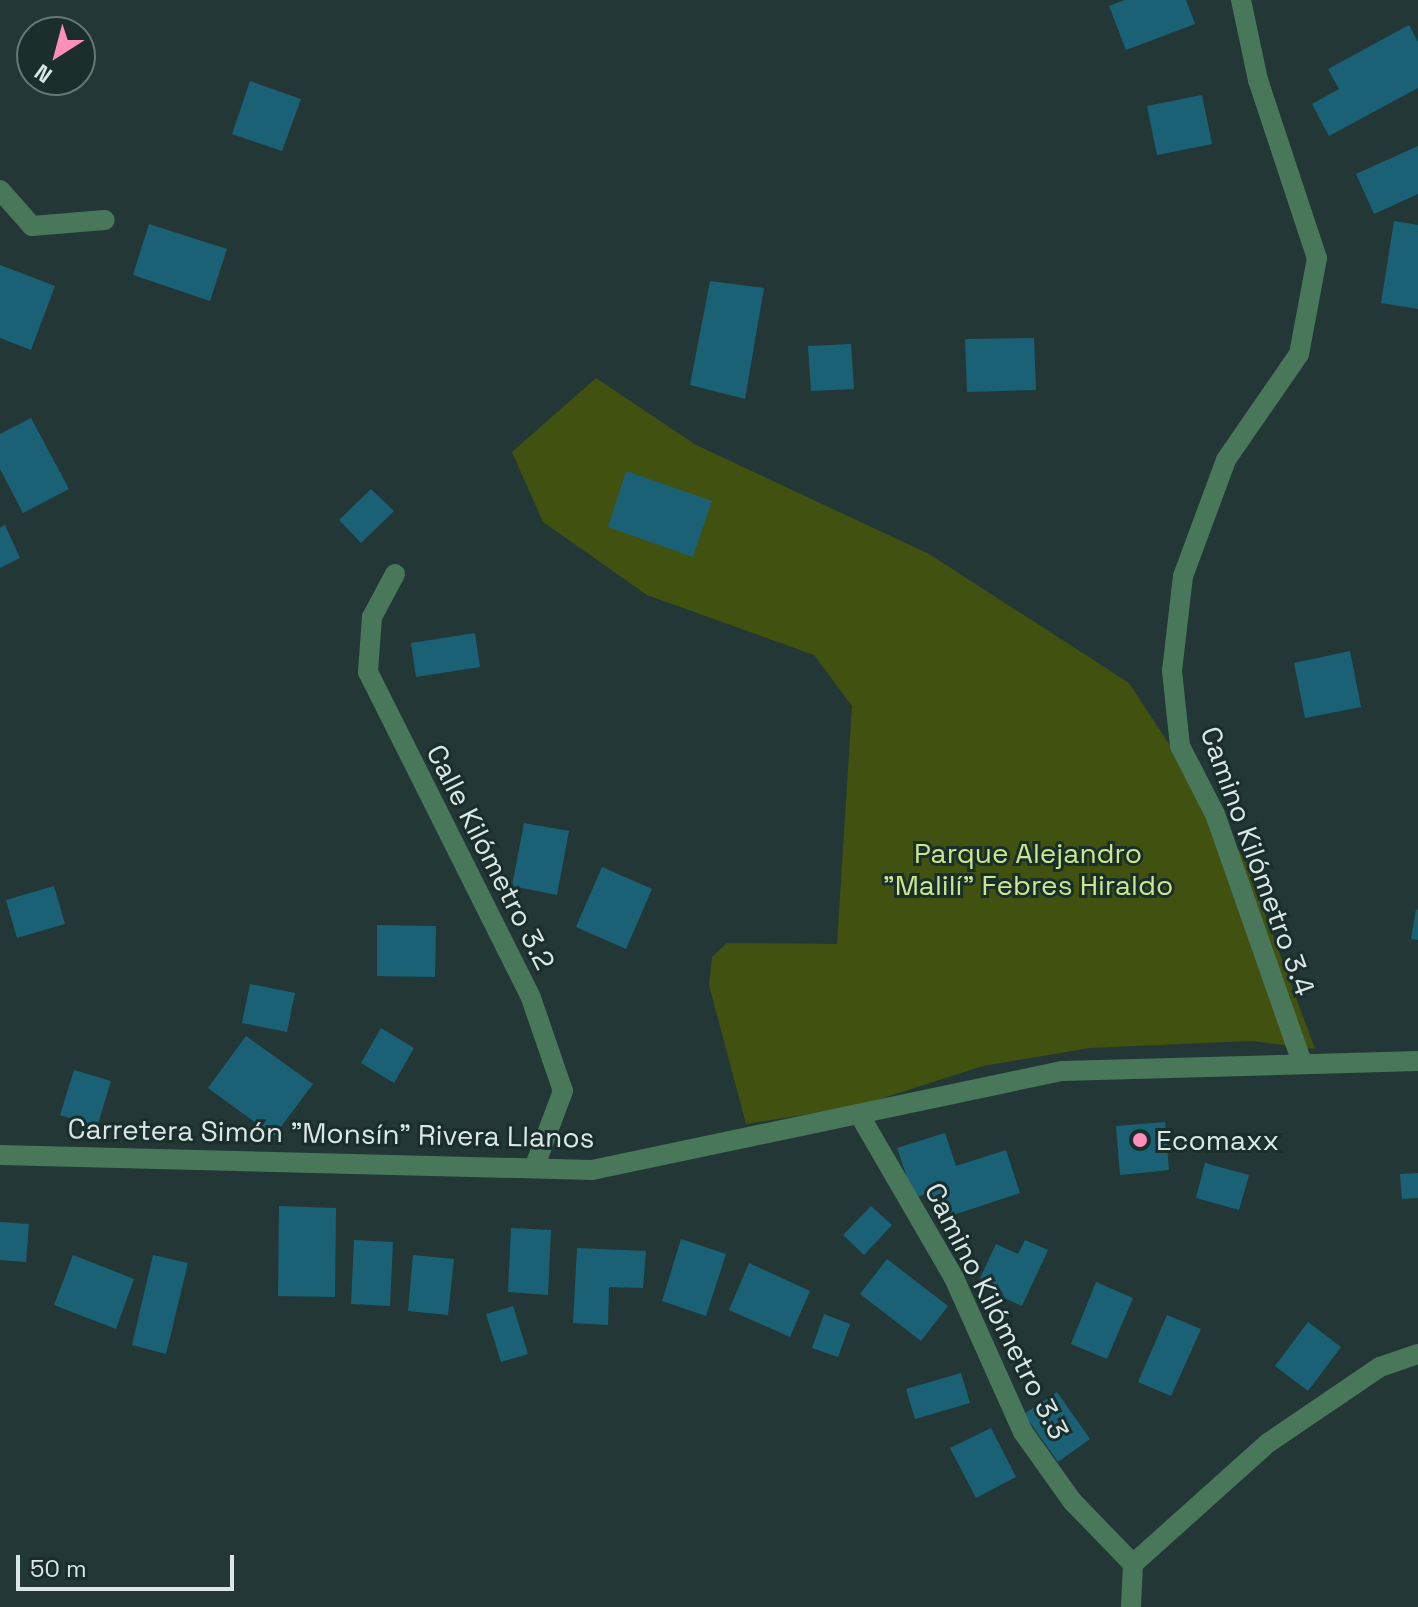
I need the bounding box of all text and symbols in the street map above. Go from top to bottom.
north arrow [16,16,96,96]
text: N [29,58,57,89]
street label: Camino Kilómetro 3.4 [1194,722,1322,1000]
street label: Calle Kilómetro 3.2 [420,739,562,975]
park label: Parque Alejandro "Malilí" Febres Hiraldo [883,836,1173,902]
street label: Carretera Simón "Monsín" Rivera Llanos [67,1112,595,1154]
place label: Ecomaxx [1156,1123,1279,1157]
marker: Ecomaxx [1131,1131,1149,1149]
street label: Camino Kilómetro 3.3 [918,1177,1076,1445]
scale bar [20,1539,238,1589]
text: 50 m [30,1553,87,1584]

